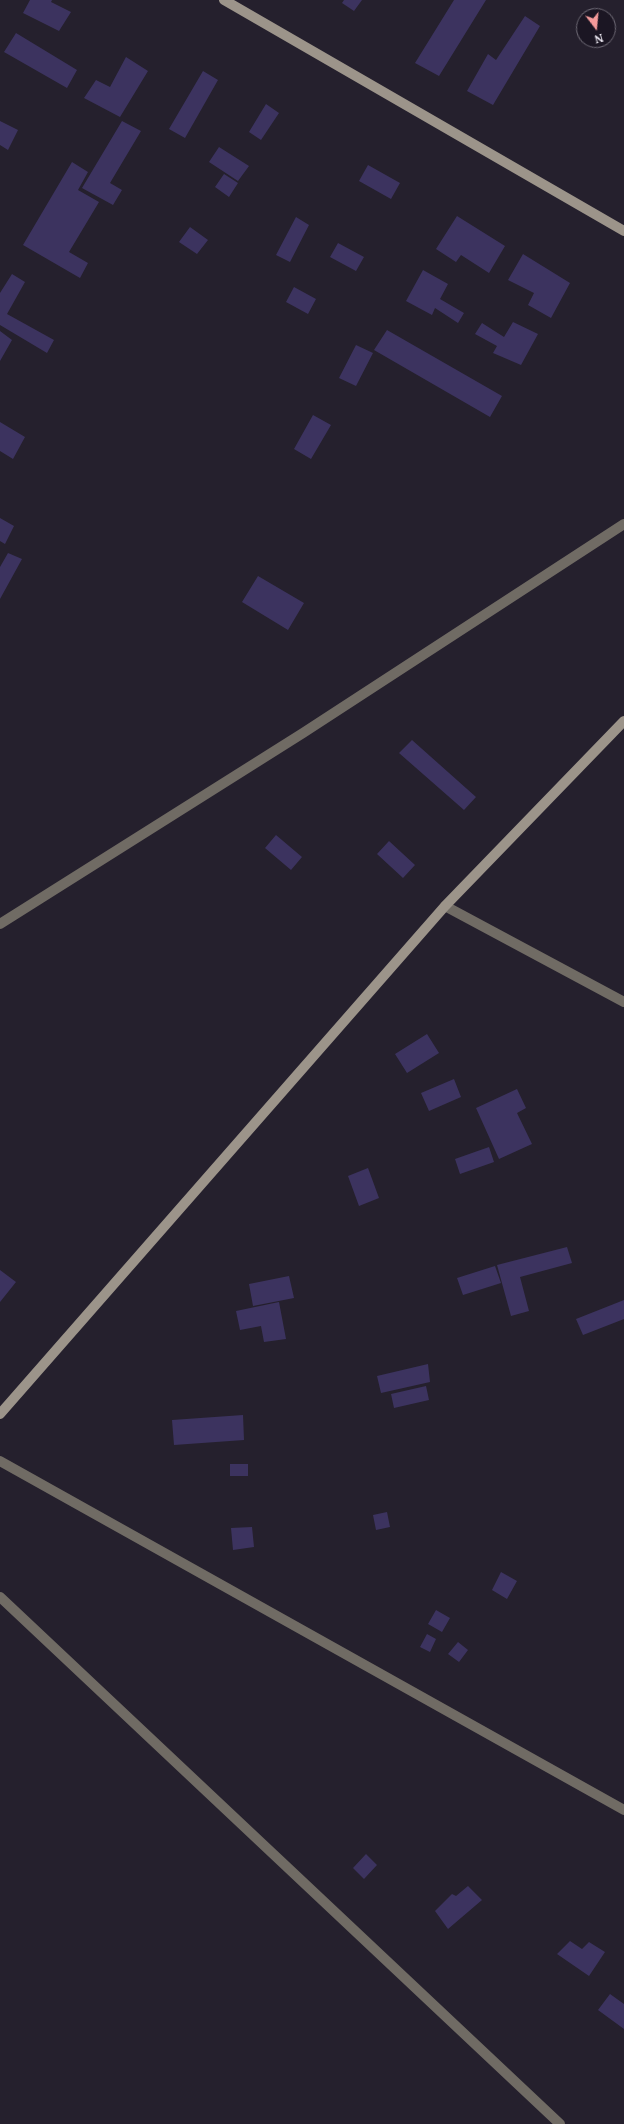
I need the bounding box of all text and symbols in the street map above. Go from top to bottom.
north arrow [576,8,616,48]
text: N [593,31,605,47]

